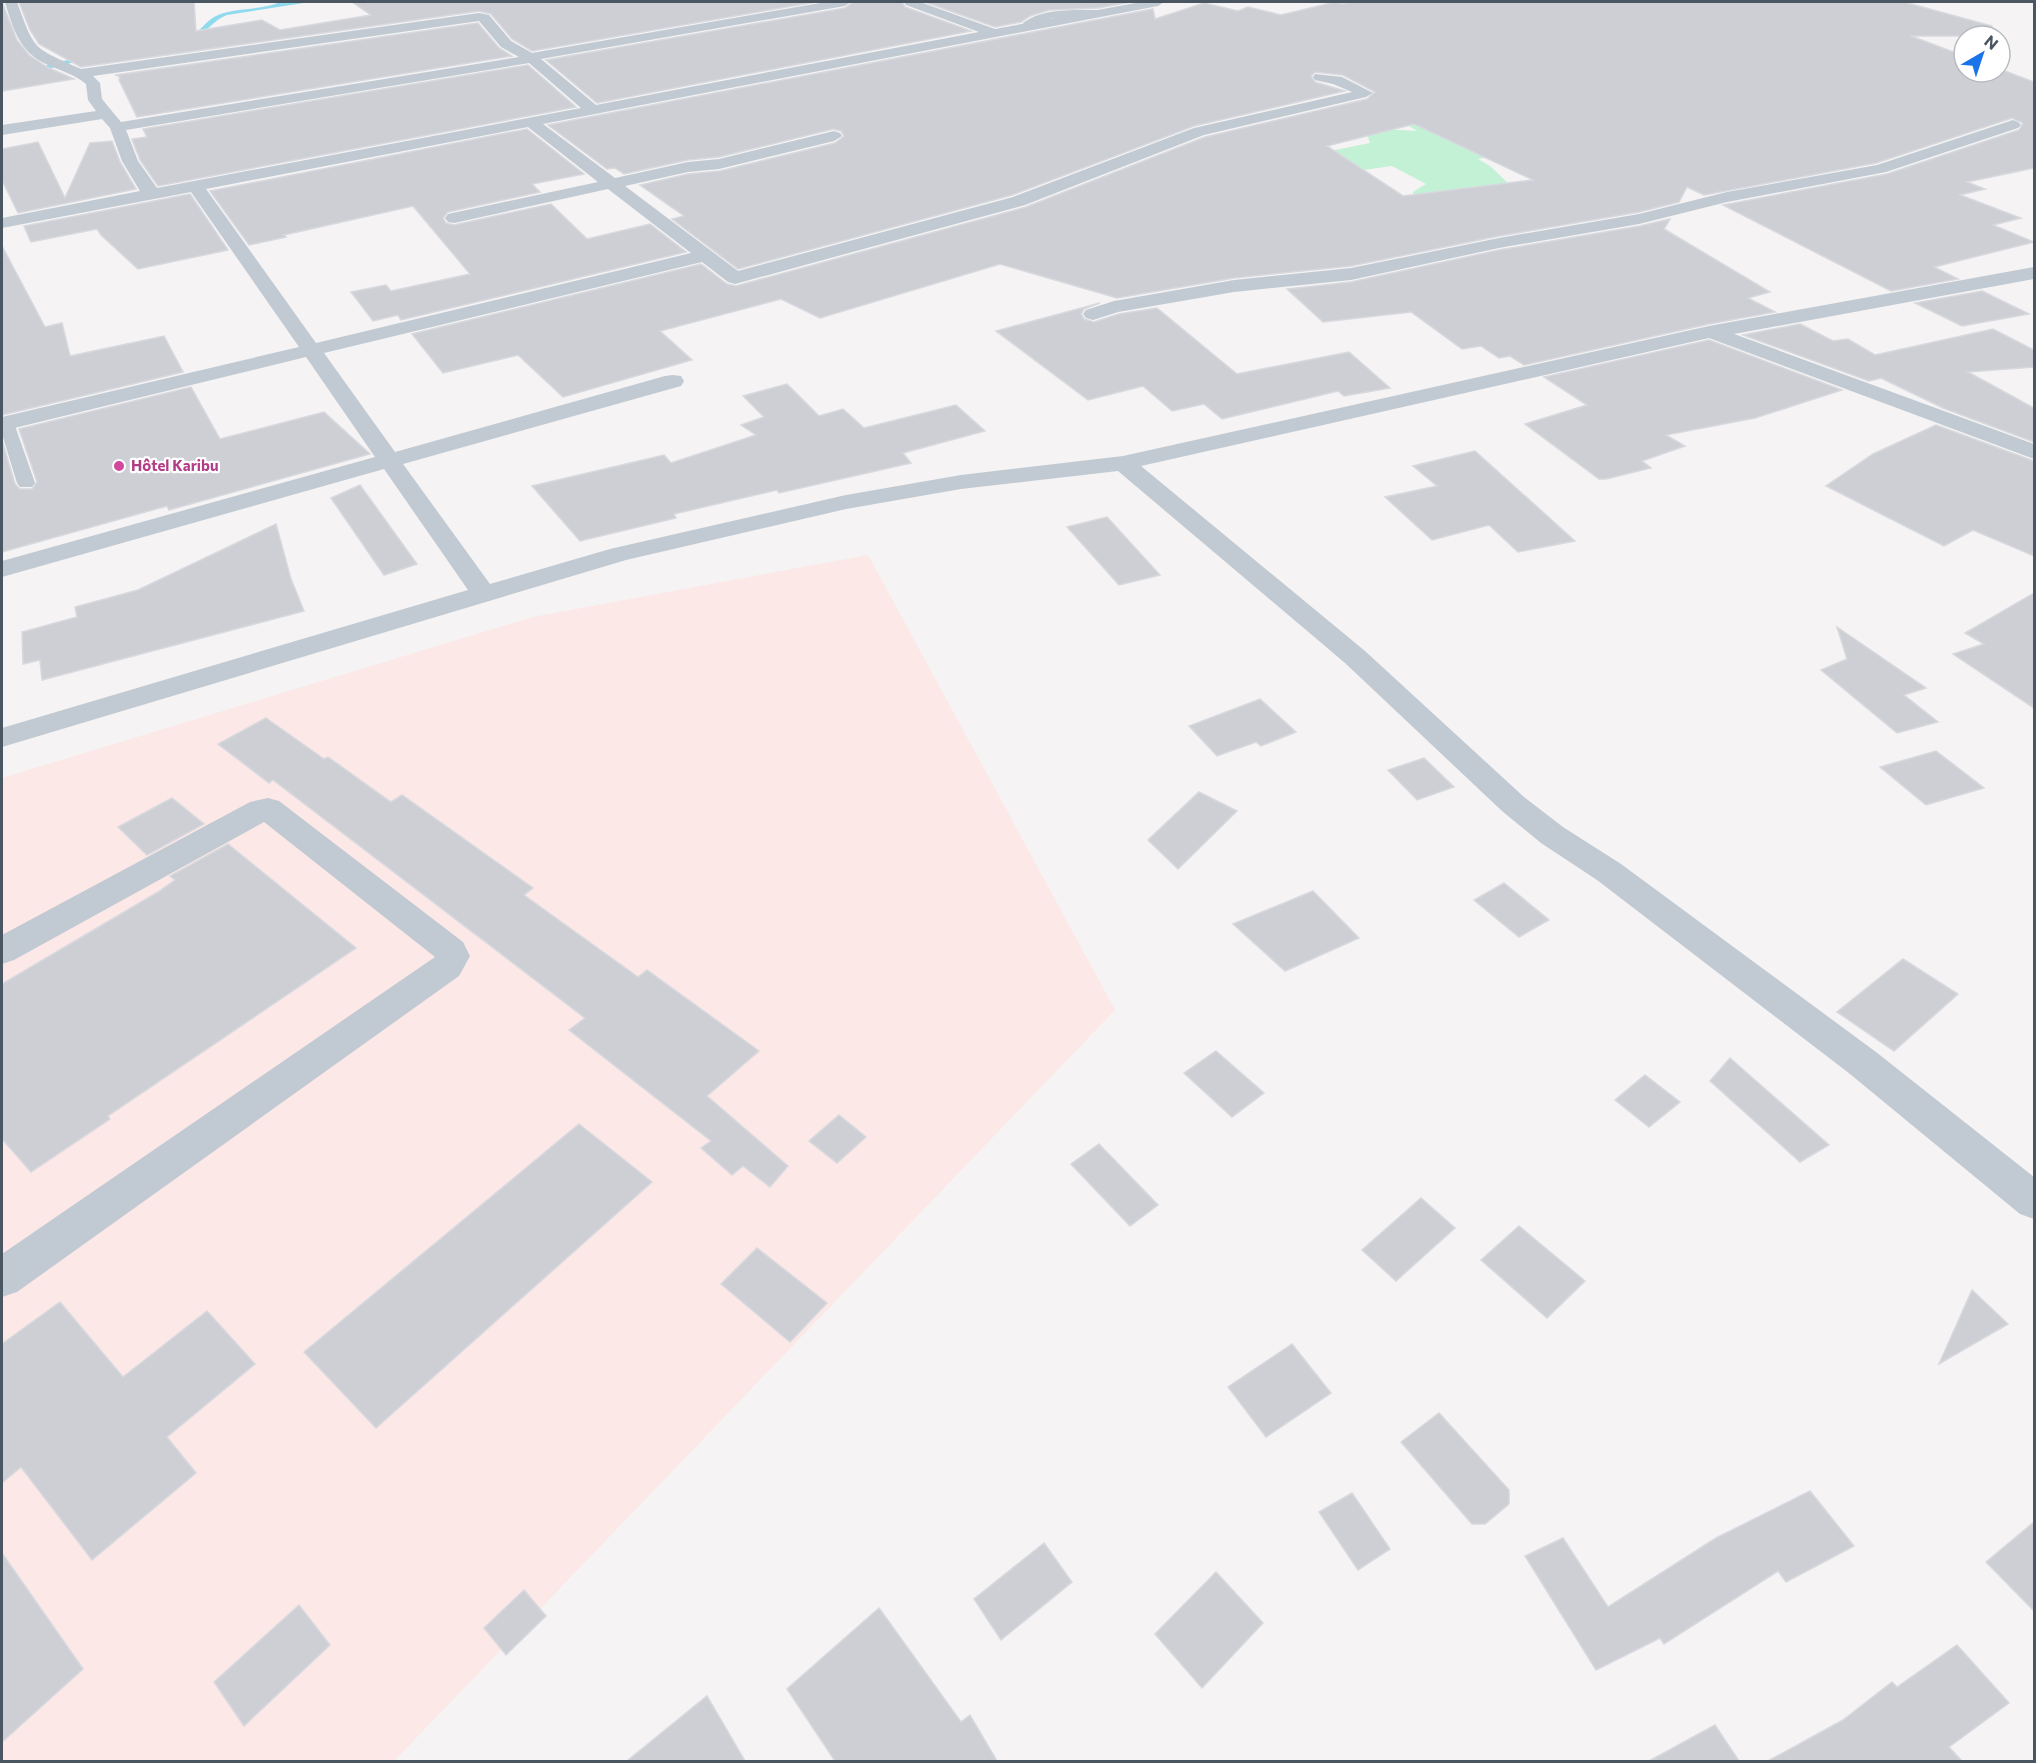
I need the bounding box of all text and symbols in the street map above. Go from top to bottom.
north arrow [1952,24,2012,84]
text: N [1981,31,2002,53]
place label: Hôtel Karibu [131,456,218,474]
marker: Hôtel Karibu [112,459,126,473]

